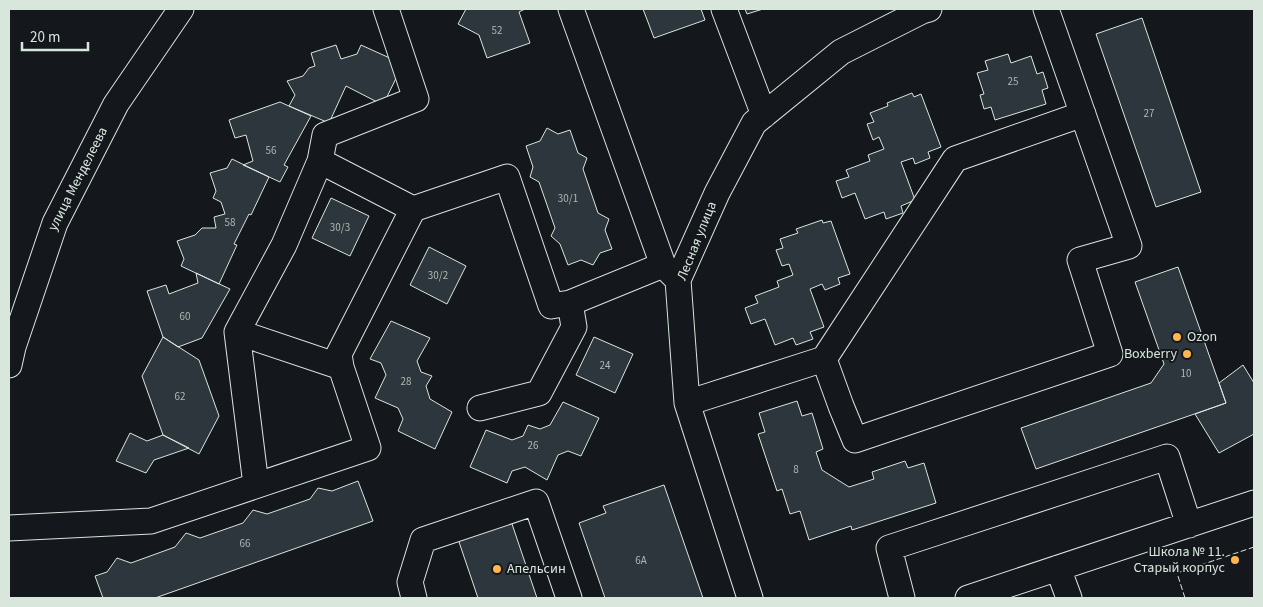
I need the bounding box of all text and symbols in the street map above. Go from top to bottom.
scale bar [22,20,89,52]
house number: 52 [492,23,502,38]
text: 20 m [30,27,60,48]
house number: 25 [1008,74,1018,89]
house number: 27 [1144,106,1154,121]
street label: улица Менделеева [43,123,113,235]
house number: 56 [266,143,277,158]
house number: 30/1 [558,191,578,206]
street label: Лесная улица [672,198,722,284]
house number: 58 [225,215,236,230]
house number: 30/3 [330,220,350,235]
house number: 30/2 [428,268,448,283]
house number: 60 [180,309,190,324]
place label: Ozon [1187,327,1217,347]
marker: Ozon [1171,331,1183,343]
place label: Boxberry [1124,344,1177,364]
marker: Boxberry [1181,348,1193,360]
house number: 24 [600,358,611,373]
house number: 10 [1181,366,1191,381]
house number: 28 [401,374,412,389]
house number: 62 [175,389,185,404]
house number: 26 [528,438,539,453]
house number: 8 [793,462,799,477]
house number: 66 [240,536,251,551]
place label: Школа № 11. Старый корпус [1134,542,1226,578]
house number: 6А [635,553,647,568]
marker: Школа № 11. Старый корпус [1229,554,1241,566]
place label: Апельсин [507,559,566,579]
marker: Апельсин [491,563,503,575]

